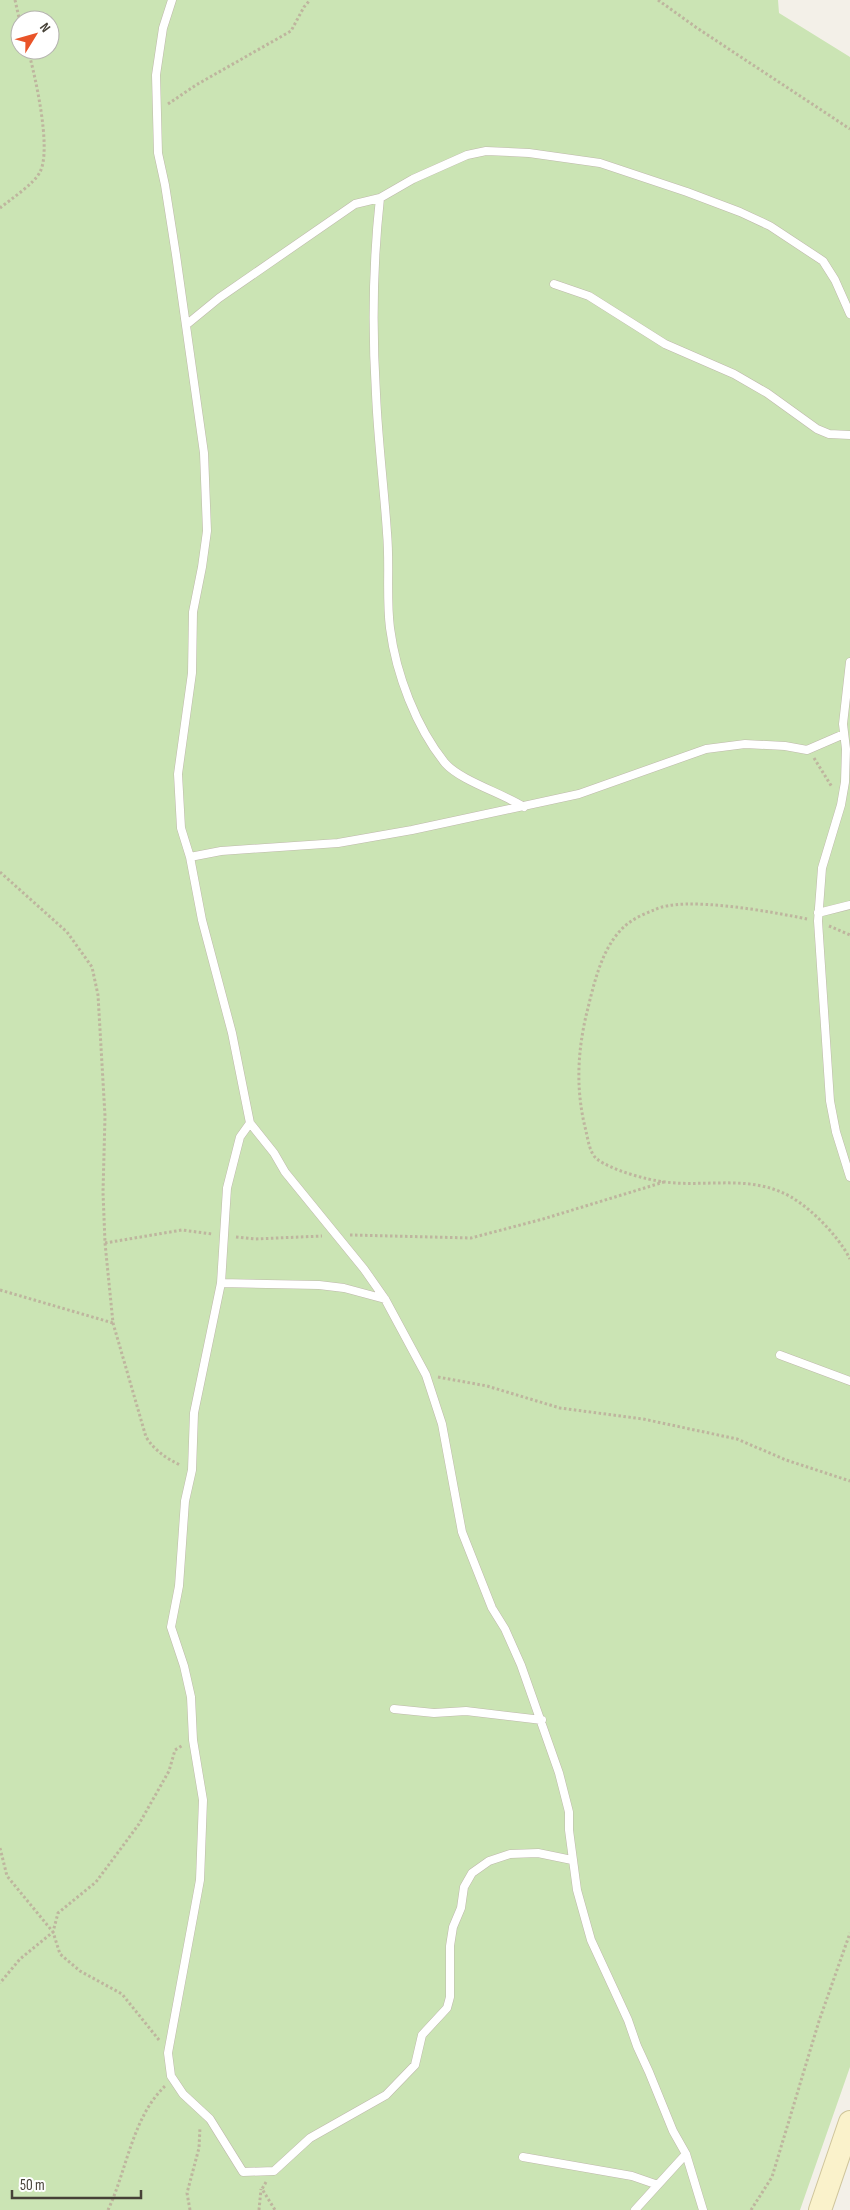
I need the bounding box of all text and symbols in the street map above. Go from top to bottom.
north arrow [10,10,60,60]
text: N [36,19,54,36]
scale bar [12,2168,141,2200]
text: 50 m [20,2176,45,2195]

